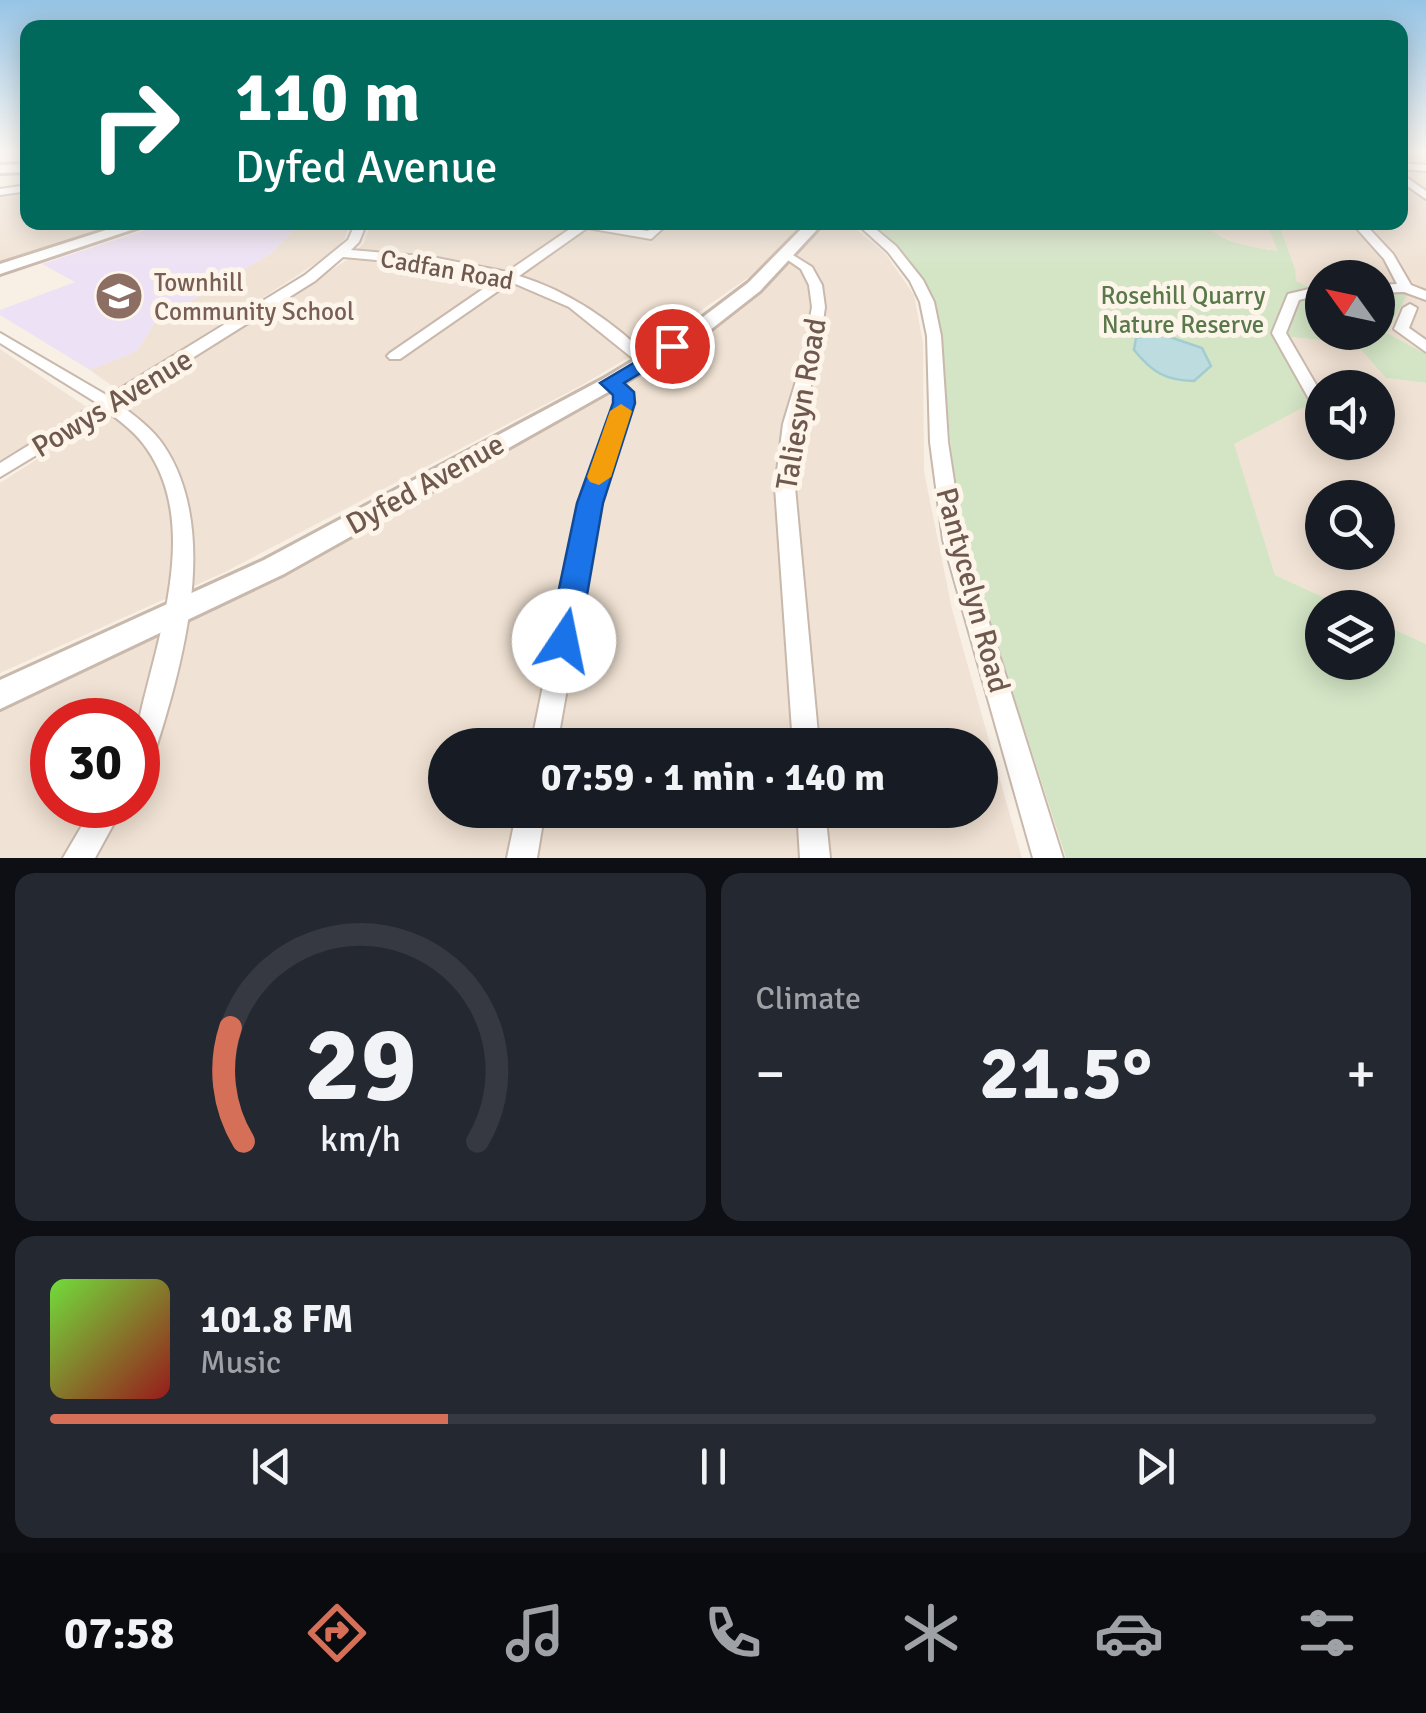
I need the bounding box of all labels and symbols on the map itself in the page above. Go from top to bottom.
street label: Cadfan Road [378,243,516,296]
north arrow [1305,260,1395,350]
place label: Townhill Community School [154,267,354,327]
school or university icon: Townhill Community School [93,270,145,322]
park label: Rosehill Quarry Nature Reserve [1101,280,1266,340]
pin [630,304,715,389]
street label: Taliesyn Road [768,315,835,493]
street label: Powys Avenue [25,341,199,466]
street label: Dyfed Avenue [340,426,511,543]
street label: Pantycelyn Road [927,484,1018,697]
position arrow [512,589,616,693]
speed limit sign: 30 [30,698,160,828]

